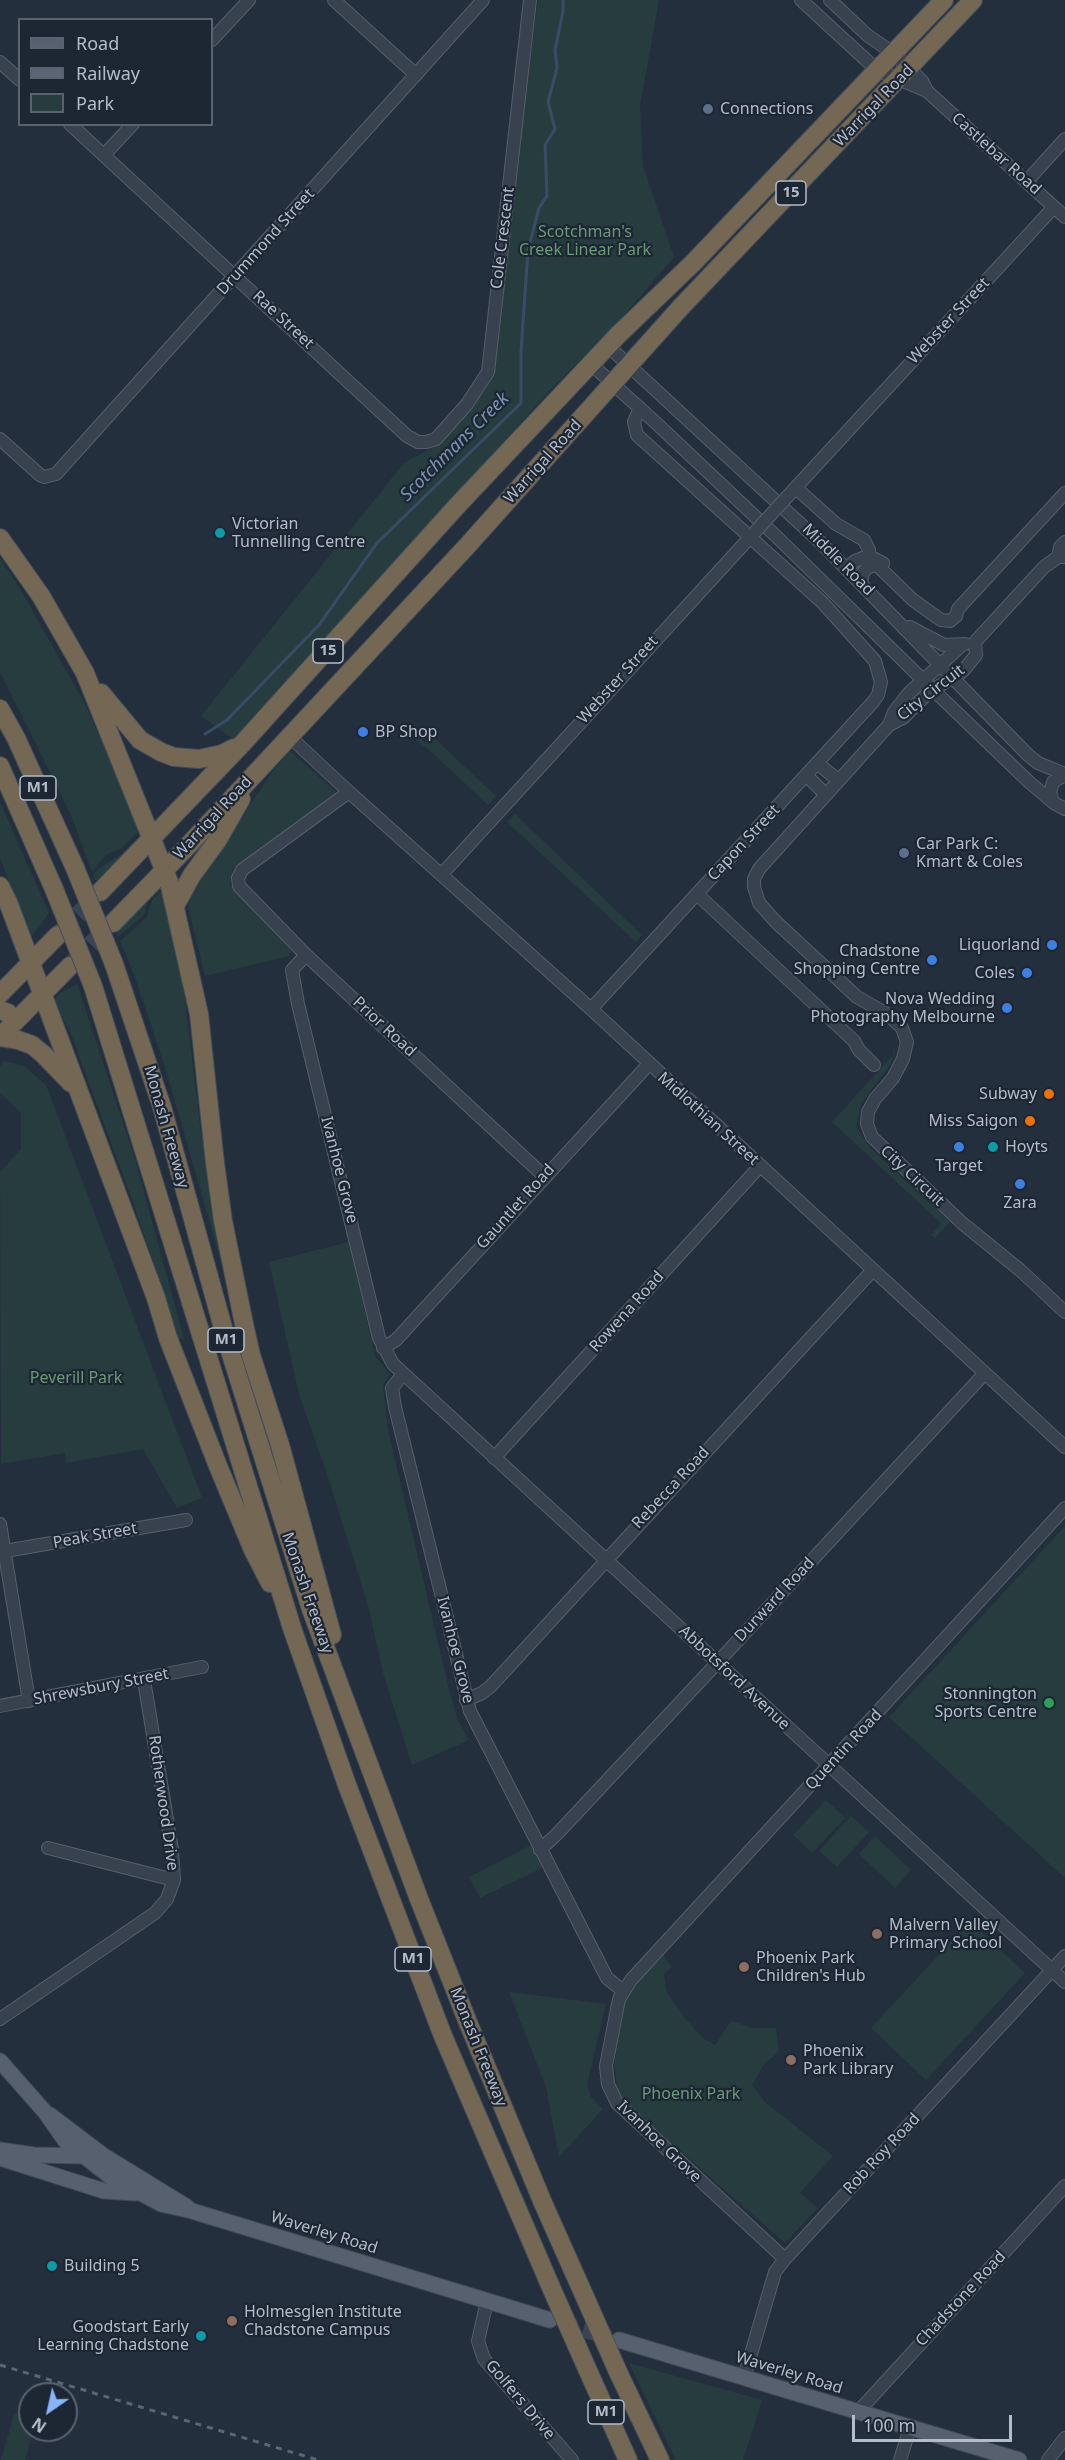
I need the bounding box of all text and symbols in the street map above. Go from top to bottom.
legend [18,18,213,126]
text: Road [76,31,119,55]
text: Railway [76,61,140,85]
street label: Warrigal Road [830,61,918,151]
text: Park [76,91,114,115]
place label: Connections [720,99,813,119]
marker: Connections [701,102,715,116]
street label: Castlebar Road [947,109,1045,199]
road number: 15 [776,181,806,205]
street label: Drummond Street [213,185,319,299]
street label: Cole Crescent [487,186,519,290]
park label: Scotchman's Creek Linear Park [519,222,651,260]
street label: Webster Street [904,274,994,368]
street label: Rae Street [248,287,318,353]
water label: Scotchmans Creek [396,388,514,506]
street label: Warrigal Road [500,416,586,508]
place label: Victorian Tunnelling Centre [232,514,365,552]
street label: Middle Road [798,520,878,600]
marker: Victorian Tunnelling Centre [213,526,227,540]
street label: Webster Street [574,632,662,728]
road number: 15 [313,639,343,663]
street label: City Circuit [893,661,969,725]
place label: BP Shop [375,722,437,742]
marker: BP Shop [356,725,370,739]
street label: Warrigal Road [170,773,256,863]
road number: M1 [20,776,56,800]
street label: Capon Street [704,801,784,885]
place label: Car Park C: Kmart & Coles [916,834,1023,872]
marker: Car Park C: Kmart & Coles [897,846,911,860]
place label: Liquorland [959,935,1040,955]
marker: Liquorland [1045,938,1059,952]
place label: Chadstone Shopping Centre [794,941,920,979]
marker: Chadstone Shopping Centre [925,953,939,967]
place label: Coles [974,963,1015,983]
marker: Coles [1020,966,1034,980]
place label: Nova Wedding Photography Melbourne [811,989,995,1027]
street label: Prior Road [348,993,420,1061]
marker: Nova Wedding Photography Melbourne [1000,1001,1014,1015]
street label: Monash Freeway [139,1063,193,1191]
street label: Midlothian Street [653,1068,763,1170]
place label: Subway [979,1084,1037,1104]
marker: Subway [1042,1087,1056,1101]
place label: Miss Saigon [929,1111,1018,1131]
street label: Ivanhoe Grove [316,1114,362,1226]
marker: Miss Saigon [1023,1114,1037,1128]
place label: Hoyts [1005,1137,1048,1157]
marker: Target [952,1140,966,1154]
marker: Hoyts [986,1140,1000,1154]
street label: City Circuit [876,1142,948,1210]
place label: Target [935,1156,983,1176]
street label: Gauntlet Road [473,1161,559,1253]
marker: Zara [1013,1177,1027,1191]
place label: Zara [1003,1193,1037,1213]
street label: Rowena Road [586,1268,668,1356]
road number: M1 [208,1328,244,1352]
park label: Peverill Park [30,1368,122,1388]
street label: Rebecca Road [628,1443,714,1533]
street label: Peak Street [51,1519,139,1553]
street label: Monash Freeway [277,1530,337,1656]
street label: Durward Road [731,1554,819,1646]
street label: Ivanhoe Grove [432,1594,478,1706]
street label: Abbotsford Avenue [675,1622,793,1734]
street label: Shrewsbury Street [32,1664,170,1710]
place label: Stonnington Sports Centre [934,1684,1037,1722]
marker: Stonnington Sports Centre [1042,1696,1056,1710]
street label: Quentin Road [802,1706,886,1794]
street label: Rotherwood Drive [144,1734,182,1872]
place label: Malvern Valley Primary School [889,1915,1002,1953]
marker: Malvern Valley Primary School [870,1927,884,1941]
road number: M1 [395,1947,431,1971]
place label: Phoenix Park Children's Hub [756,1948,866,1986]
marker: Phoenix Park Children's Hub [737,1960,751,1974]
street label: Monash Freeway [445,1985,511,2109]
place label: Phoenix Park Library [803,2041,893,2079]
marker: Phoenix Park Library [784,2053,798,2067]
park label: Phoenix Park [642,2084,740,2104]
street label: Ivanhoe Grove [613,2097,705,2187]
street label: Rob Roy Road [840,2110,924,2198]
street label: Waverley Road [268,2208,380,2258]
street label: Chadstone Road [912,2247,1010,2351]
place label: Building 5 [64,2256,140,2276]
marker: Building 5 [45,2259,59,2273]
place label: Holmesglen Institute Chadstone Campus [244,2302,402,2340]
marker: Holmesglen Institute Chadstone Campus [225,2314,239,2328]
place label: Goodstart Early Learning Chadstone [37,2317,189,2355]
marker: Goodstart Early Learning Chadstone [194,2329,208,2343]
street label: Waverley Road [733,2348,845,2398]
street label: Golfers Drive [481,2356,559,2444]
north arrow [18,2382,78,2442]
road number: M1 [588,2400,624,2424]
scale bar [855,2403,1016,2441]
text: N [28,2413,51,2438]
text: 100 m [863,2413,915,2437]

